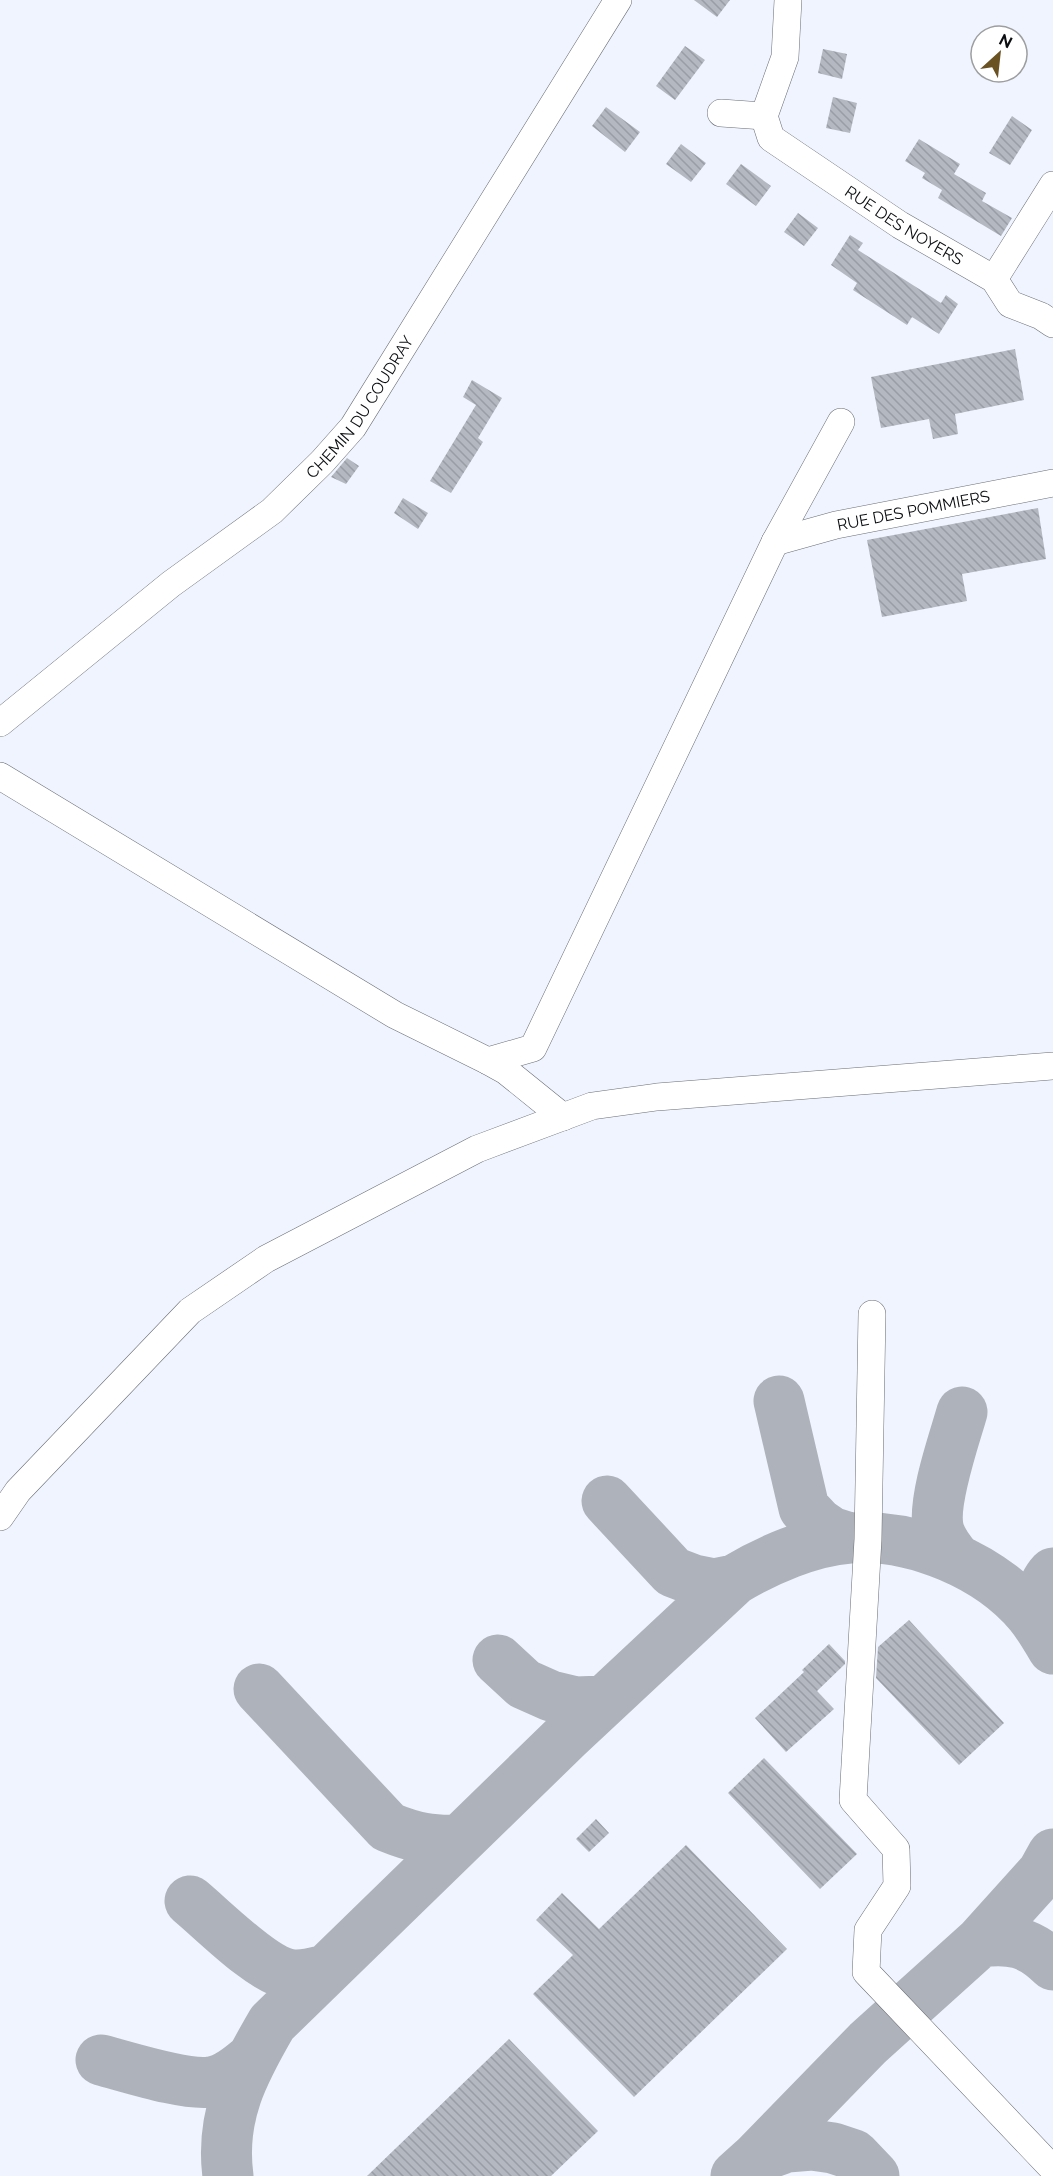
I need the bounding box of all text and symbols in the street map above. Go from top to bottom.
north arrow [969,24,1029,84]
text: N [996,30,1015,52]
street label: RUE DES NOYERS [841,182,967,269]
street label: CHEMIN DU COUDRAY [302,332,418,482]
street label: RUE DES POMMIERS [835,486,992,535]

